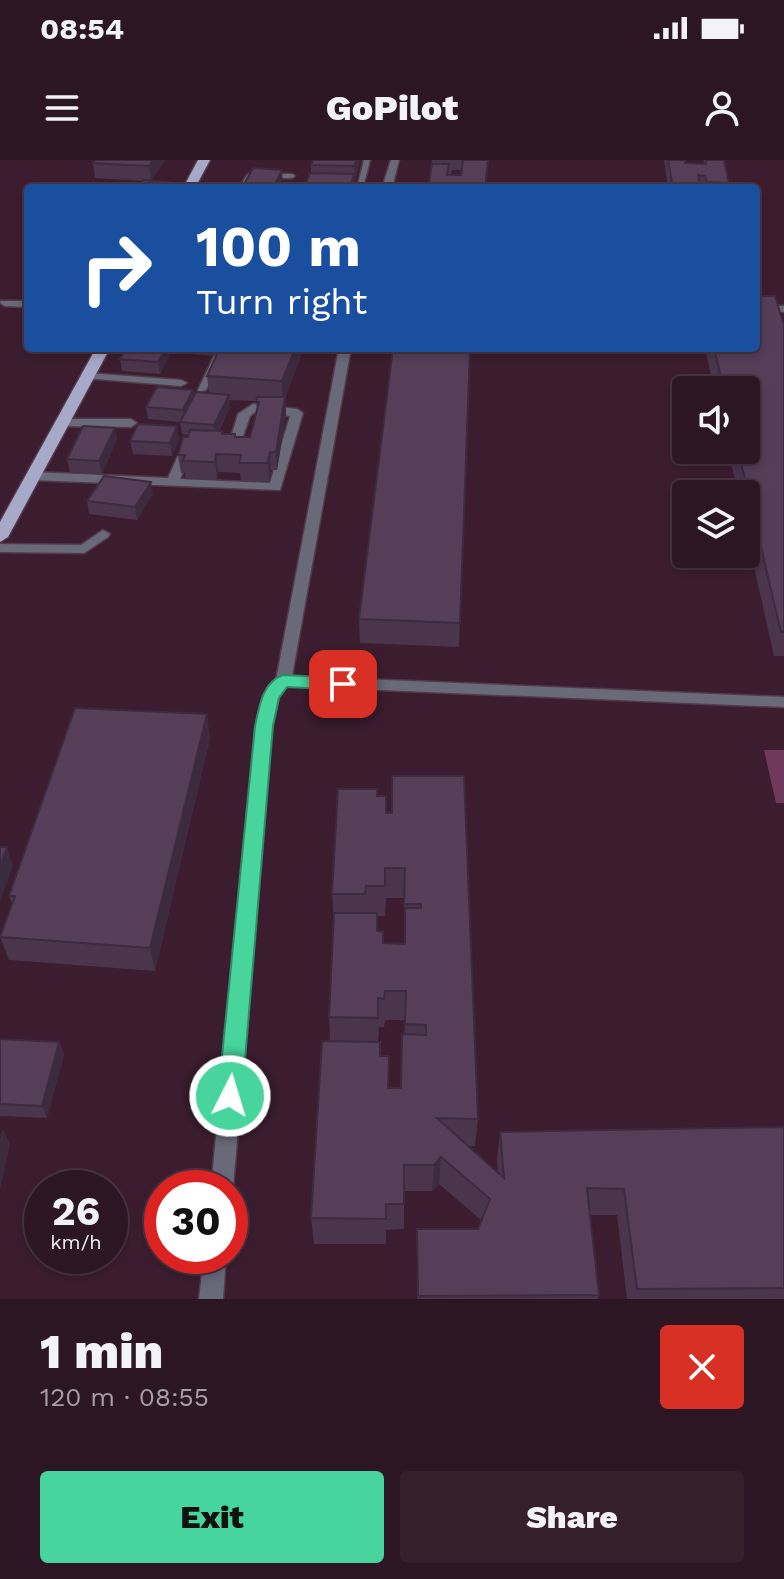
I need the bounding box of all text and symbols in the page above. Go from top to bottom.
text: 08:54 [40,11,124,46]
icon: menu [40,86,84,130]
icon: person [700,86,744,130]
text: GoPilot [326,87,458,129]
text: 100 m [196,214,361,280]
icon: right [64,216,168,320]
text: Turn right [196,281,367,323]
map controls [672,376,760,568]
button: sound [672,376,760,464]
button: layers [672,480,760,568]
pin [309,650,377,718]
icon: arrive [321,662,365,706]
position arrow [188,1054,272,1138]
speed limit sign: 30 [144,1170,248,1274]
text: 26 [52,1188,100,1235]
text: km/h [50,1230,102,1254]
text: 1 min [40,1323,163,1380]
button: close [660,1325,744,1409]
text: 120 m · 08:55 [40,1382,209,1412]
button: Exit [40,1471,384,1563]
button: Share [400,1471,744,1563]

